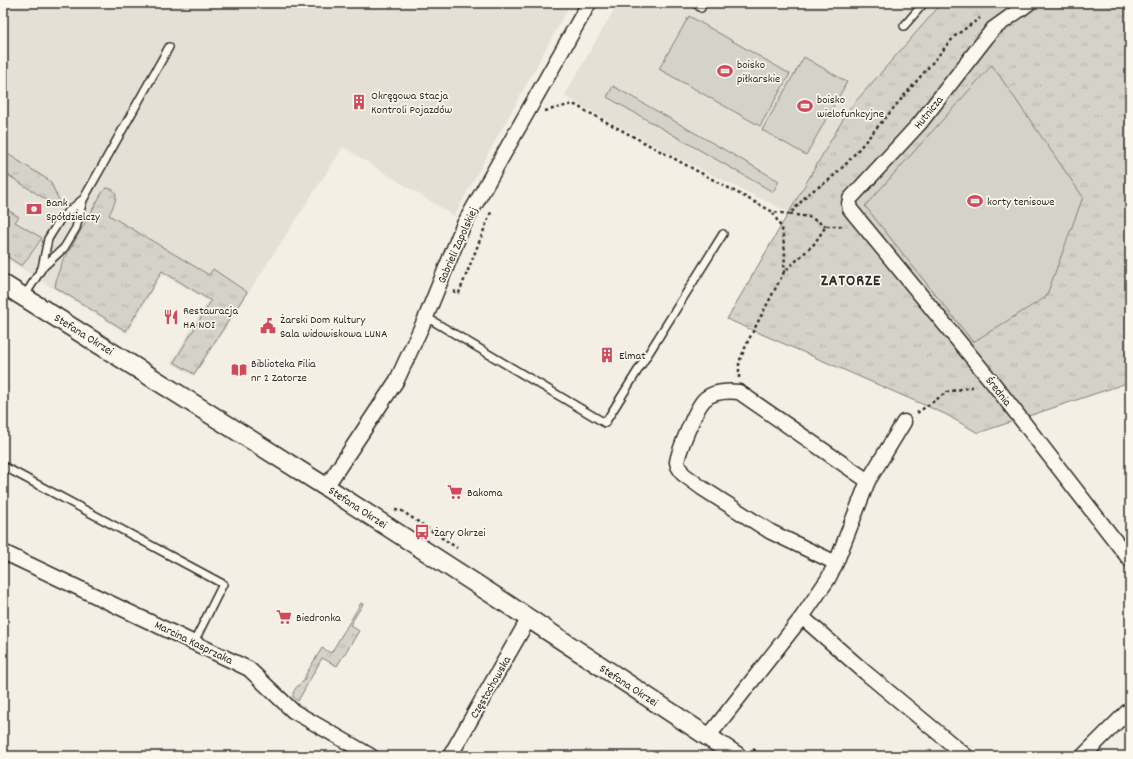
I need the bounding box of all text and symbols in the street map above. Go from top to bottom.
place label: boisko piłkarskie [737,57,780,88]
sports icon: boisko piłkarskie [716,62,734,80]
place label: Okręgowa Stacja Kontroli Pojazdów [371,88,453,119]
place label: boisko wielofunkcyjne [817,92,884,123]
street label: Hutnicza [910,92,948,133]
building icon: Okręgowa Stacja Kontroli Pojazdów [350,93,368,111]
sports icon: boisko wielofunkcyjne [796,97,814,115]
sports icon: korty tenisowe [966,192,984,210]
place label: korty tenisowe [987,194,1055,211]
place label: Bank Spółdzielczy [46,195,101,226]
bank icon: Bank Spółdzielczy [25,200,43,218]
street label: Gabrieli Zapolskiej [434,205,483,286]
district label: ZATORZE [821,270,881,293]
place label: Restauracja HA NOI [183,303,238,334]
restaurant icon: Restauracja HA NOI [162,308,180,326]
street label: Stefana Okrzei [50,310,116,360]
place label: Żarski Dom Kultury Sala widowiskowa LUNA [280,312,388,343]
public building icon: Żarski Dom Kultury Sala widowiskowa LUNA [259,317,277,335]
building icon: Elmat [598,346,616,364]
place label: Elmat [619,348,646,365]
place label: Biblioteka Filia nr 2 Zatorze [251,356,316,387]
library icon: Biblioteka Filia nr 2 Zatorze [230,361,248,379]
street label: Średnia [981,373,1015,411]
street label: Stefana Okrzei [324,483,390,534]
supermarket icon: Bakoma [446,483,464,501]
place label: Bakoma [467,485,503,502]
bus stop icon: Żary Okrzei [413,523,431,541]
place label: Żary Okrzei [434,525,485,542]
supermarket icon: Biedronka [275,608,293,626]
place label: Biedronka [296,610,341,627]
street label: Marcina Kasprzaka [151,617,236,670]
street label: Częstochowska [467,653,516,722]
street label: Stefana Okrzei [595,661,661,712]

